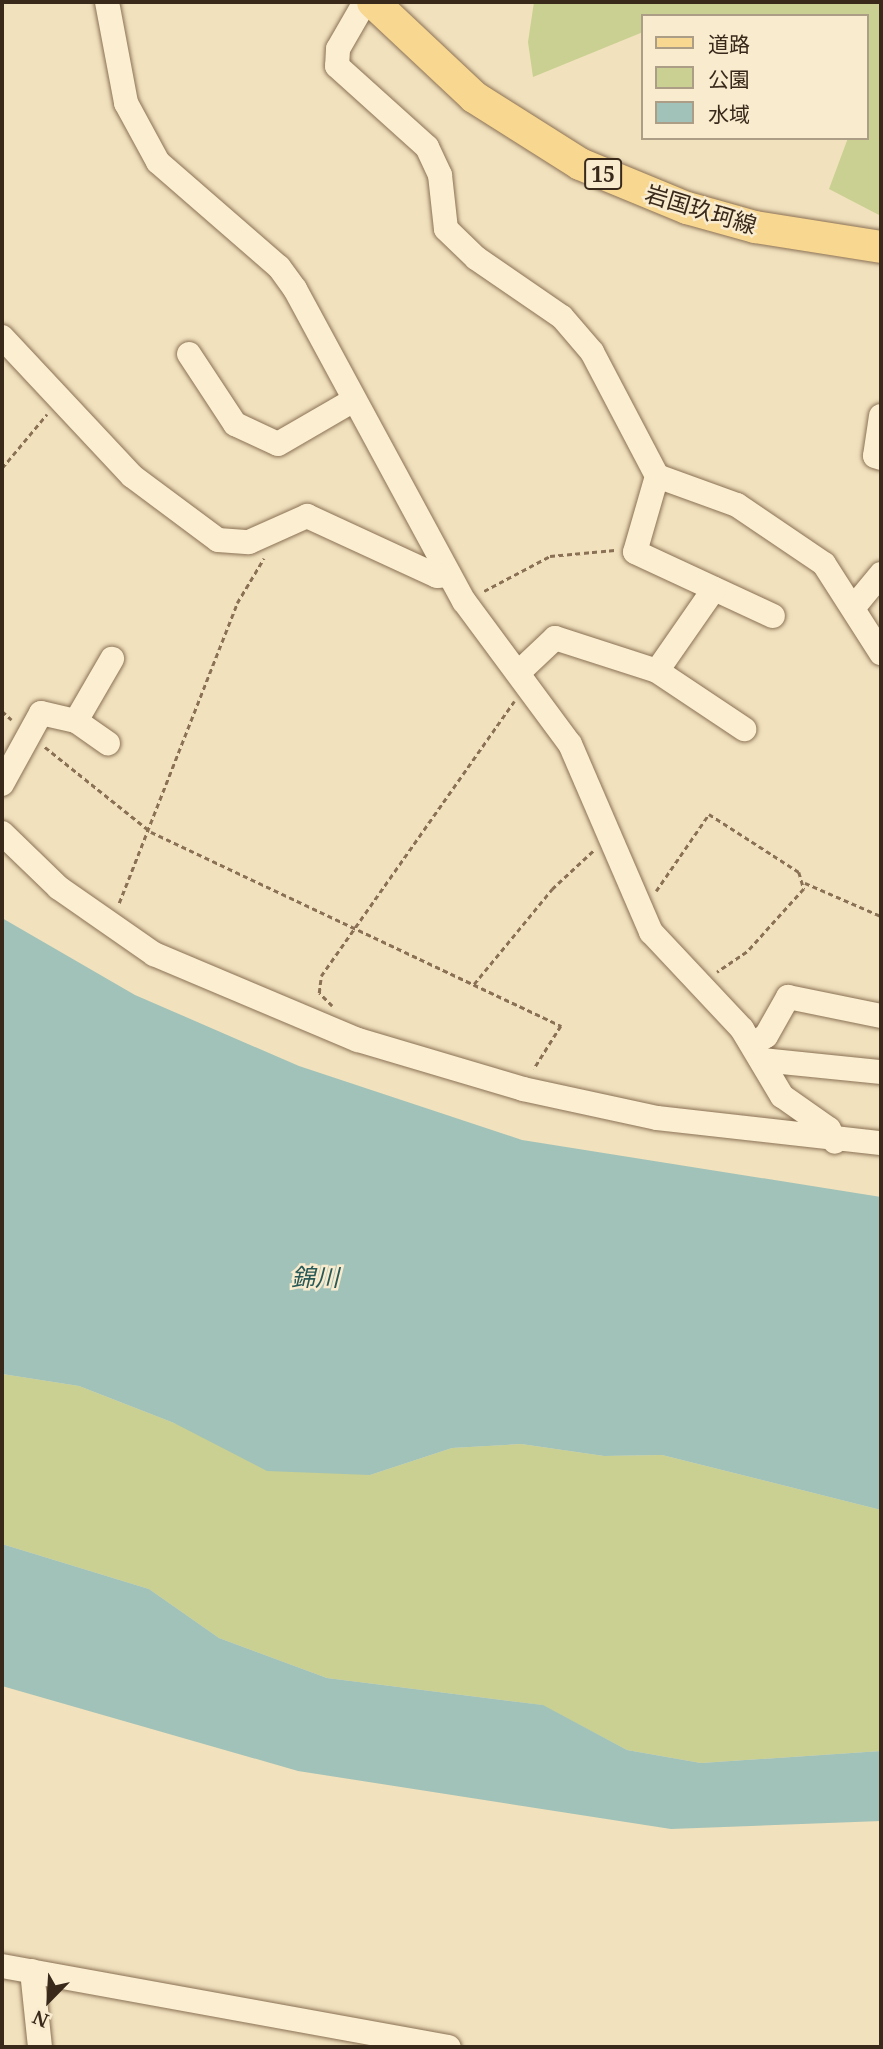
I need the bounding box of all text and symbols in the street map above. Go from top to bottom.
legend [642,14,869,140]
text: 道路 [708,30,750,58]
text: 公園 [708,65,750,93]
text: 水域 [708,100,750,128]
road number: 15 [584,156,622,192]
street label: 岩国玖珂線 [642,179,760,239]
water label: 錦川 [291,1263,339,1291]
north arrow [14,1965,84,2035]
text: N [28,2004,53,2034]

